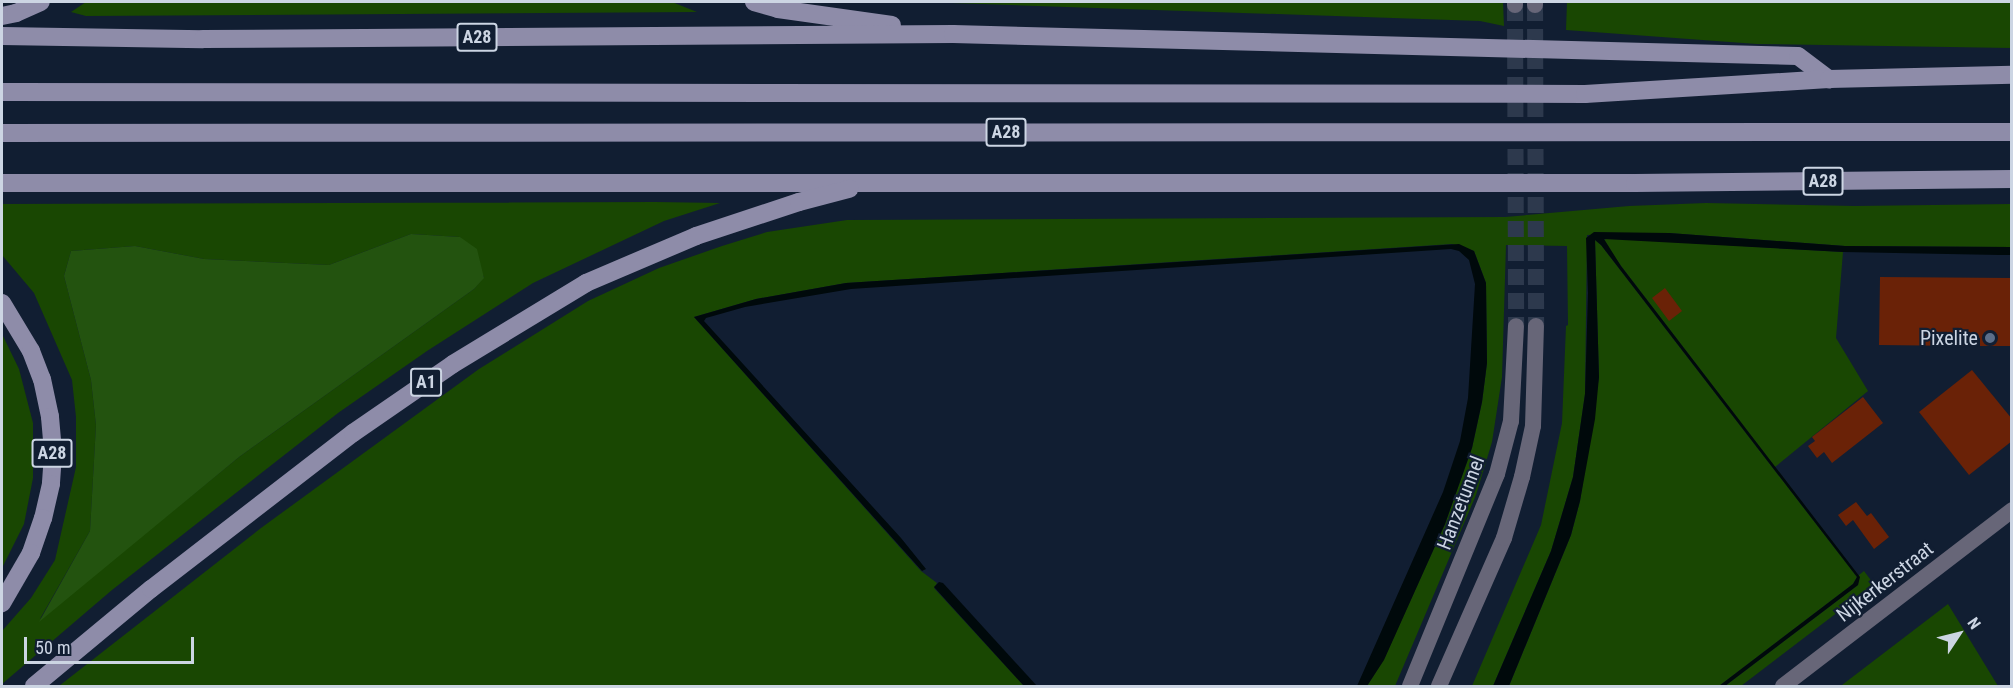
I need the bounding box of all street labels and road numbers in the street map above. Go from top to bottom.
road number: A28 [456,22,498,52]
road number: A28 [985,117,1027,147]
road number: A28 [1802,166,1844,196]
road number: A1 [410,367,442,397]
road number: A28 [31,438,73,468]
street label: Hanzetunnel [1432,453,1490,553]
street label: Nijkerkerstraat [1832,537,1938,627]

